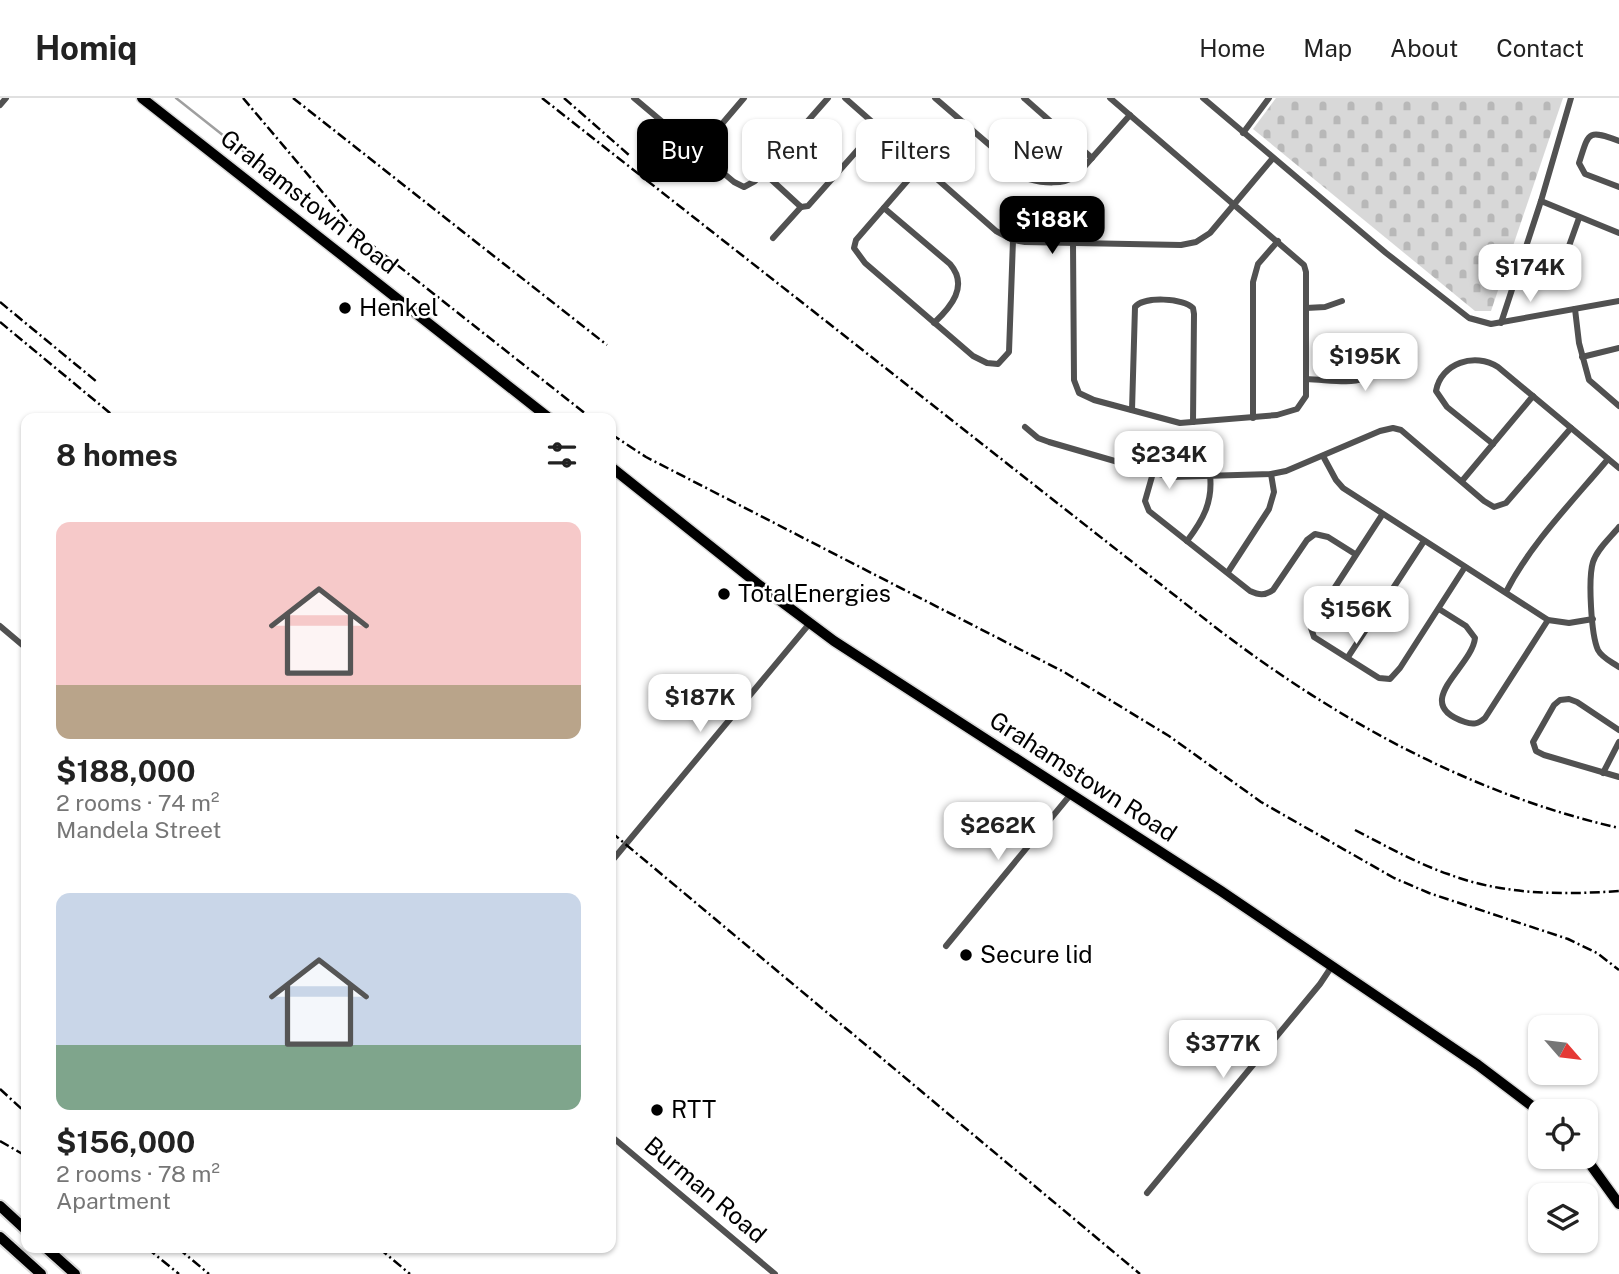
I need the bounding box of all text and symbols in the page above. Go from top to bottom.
text: Homiq [35,29,137,67]
text: Home [1199,34,1265,62]
text: Map [1303,34,1352,62]
text: About [1390,34,1458,62]
text: Contact [1496,34,1584,62]
chip: Buy [637,119,728,182]
chip: Rent [742,119,842,182]
chip: Filters [856,119,975,182]
chip: New [989,119,1087,182]
street label: Grahamstown Road [215,123,404,279]
pin: $188K [1003,197,1101,256]
text: $188K [1016,205,1088,232]
pin: $174K [1481,244,1579,304]
text: $174K [1494,253,1566,280]
place label: Henkel [359,293,438,321]
marker: Henkel [337,300,353,316]
pin: $195K [1316,334,1414,393]
text: $195K [1329,342,1401,369]
pin: $234K [1120,432,1218,491]
icon: filters [543,436,581,474]
text: 8 homes [56,437,178,473]
text: $234K [1130,440,1208,467]
icon: home [256,568,382,694]
place label: TotalEnergies [738,579,891,607]
marker: TotalEnergies [716,586,732,602]
pin: $156K [1307,587,1405,646]
text: $156K [1320,595,1392,622]
pin: $187K [651,674,749,734]
text: $187K [664,683,736,710]
street label: Grahamstown Road [985,705,1182,847]
text: $188,000 [56,753,196,789]
text: 2 rooms · 74 m² [56,789,219,816]
pin: $262K [949,802,1047,862]
text: $262K [960,811,1036,838]
text: Mandela Street [56,816,221,843]
icon: home [256,939,382,1065]
place label: Secure lid [980,940,1093,968]
marker: Secure lid [958,947,974,963]
north arrow [1528,1015,1598,1085]
map controls [1528,1015,1598,1253]
pin: $377K [1174,1020,1272,1080]
text: $377K [1185,1029,1261,1056]
place label: RTT [671,1095,716,1123]
button: locate [1528,1099,1598,1169]
marker: RTT [649,1102,665,1118]
text: $156,000 [56,1124,195,1160]
street label: Burman Road [639,1130,772,1248]
text: 2 rooms · 78 m² [56,1160,220,1187]
button: layers [1528,1183,1598,1253]
text: Apartment [56,1187,171,1214]

